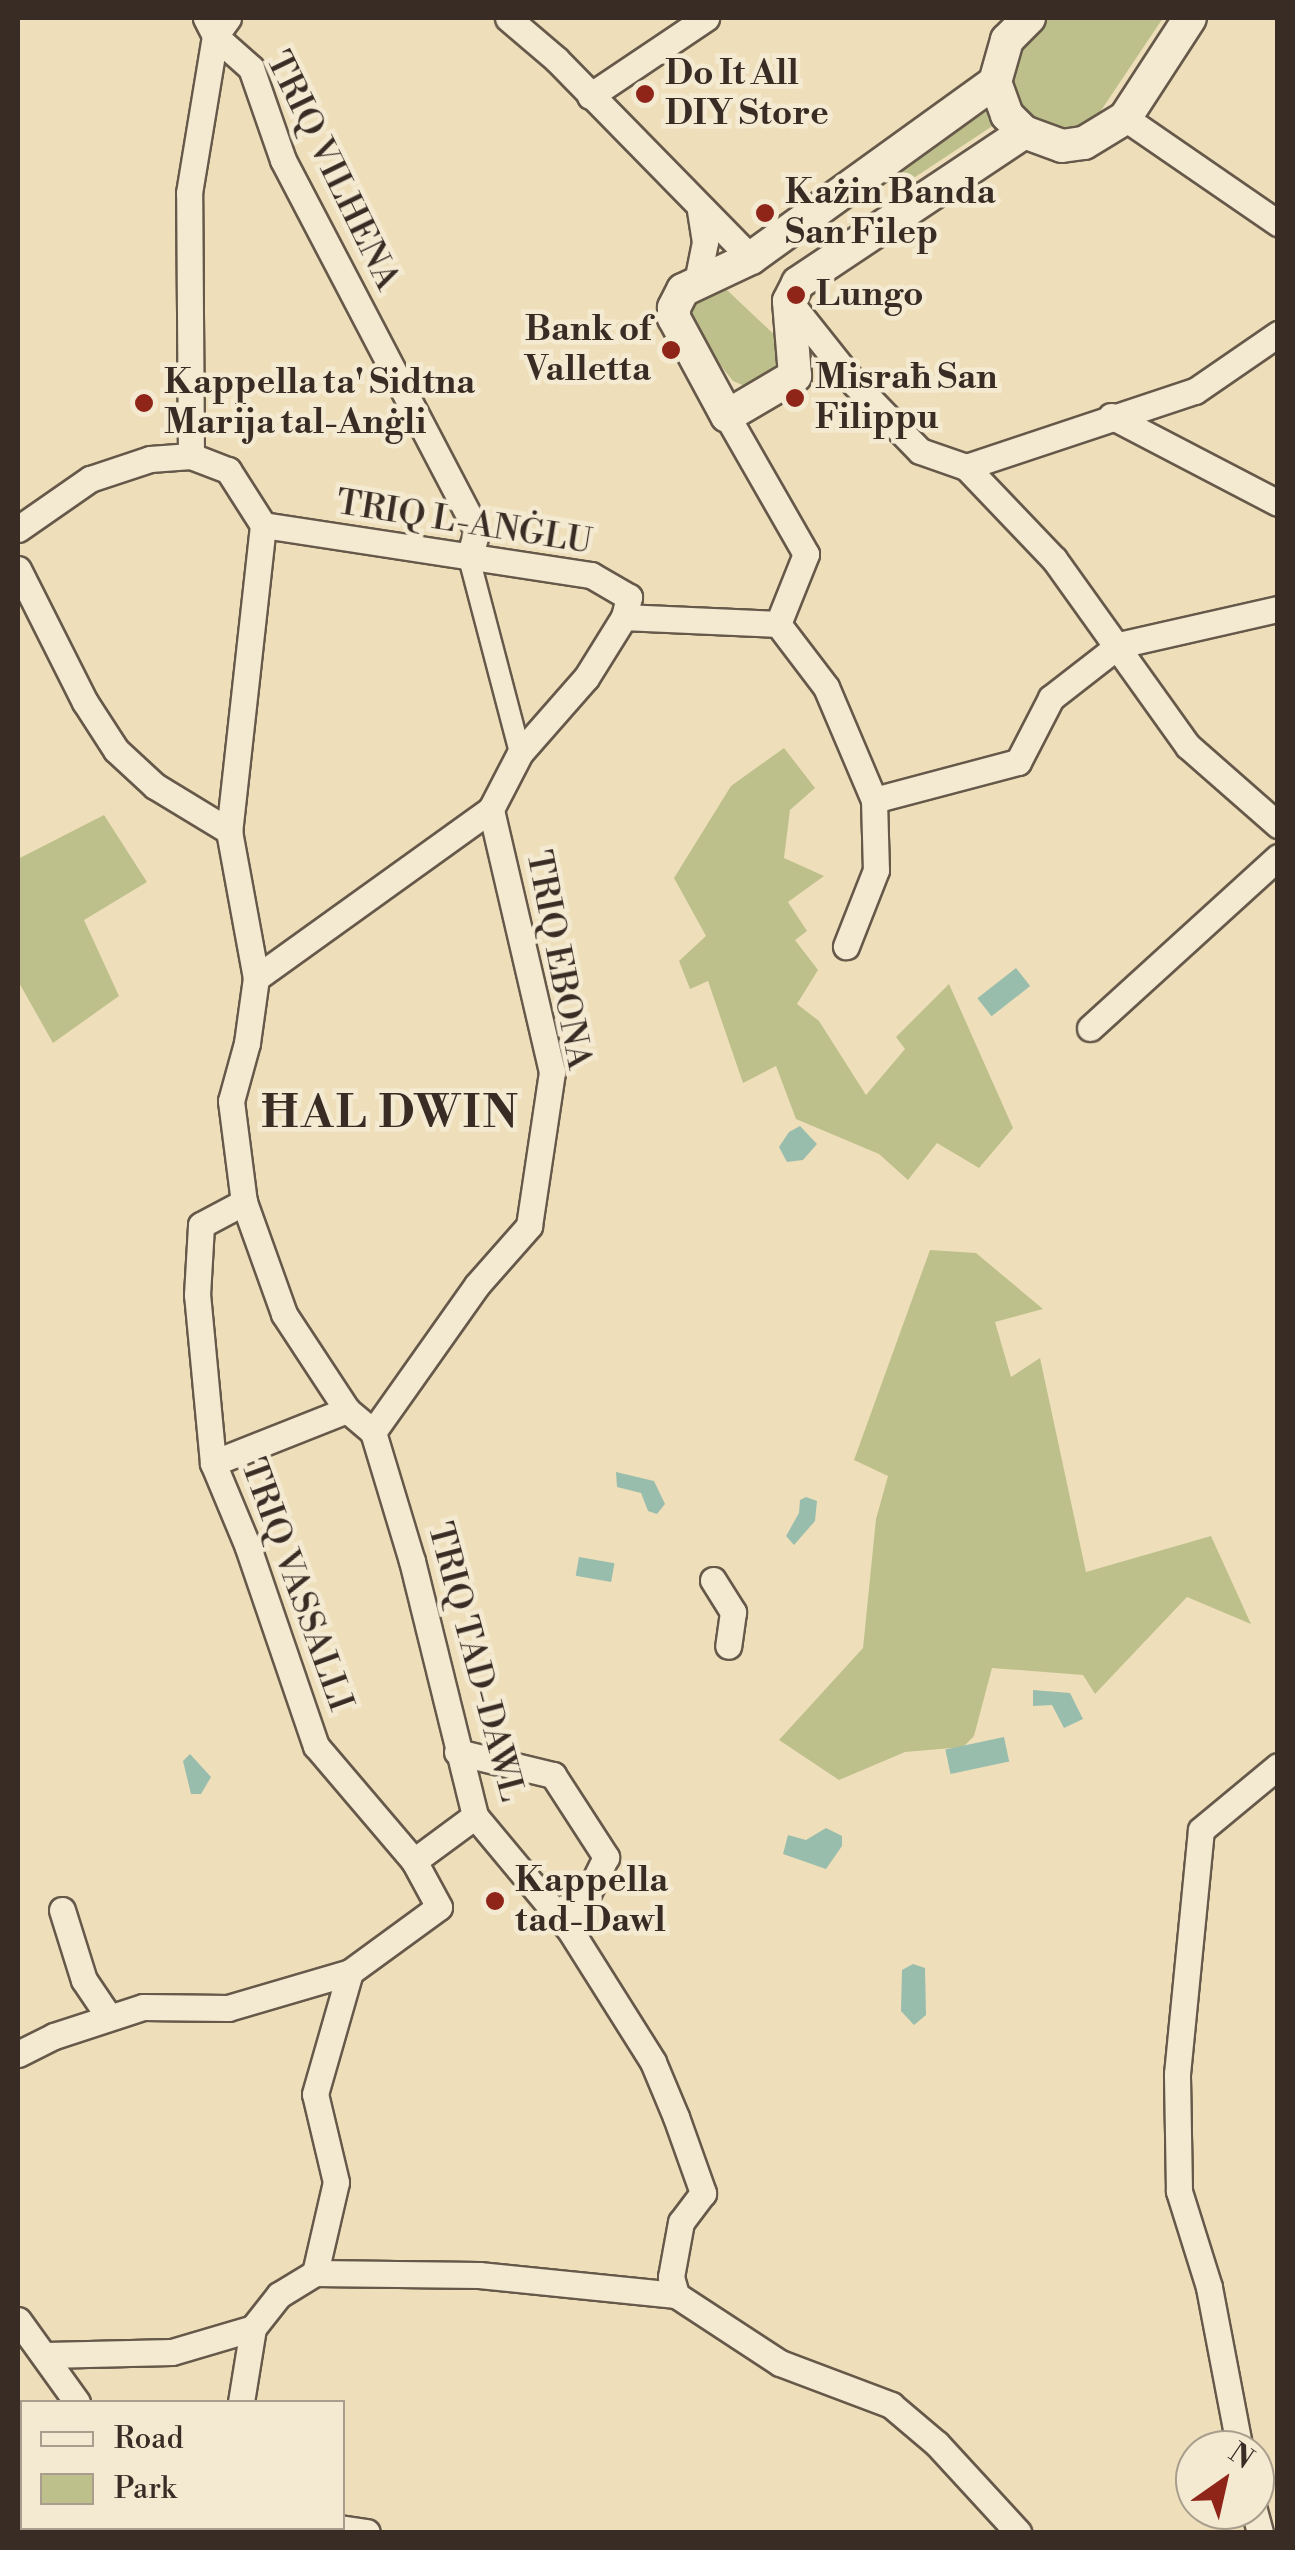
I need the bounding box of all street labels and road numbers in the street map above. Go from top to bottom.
street label: TRIQ VILHENA [256,45,408,297]
street label: TRIQ L-ANĠLU [333,482,595,564]
street label: TRIQ EBONA [516,847,600,1073]
street label: TRIQ VASSALLI [231,1453,361,1717]
street label: TRIQ TAD-DAWL [418,1518,532,1806]

